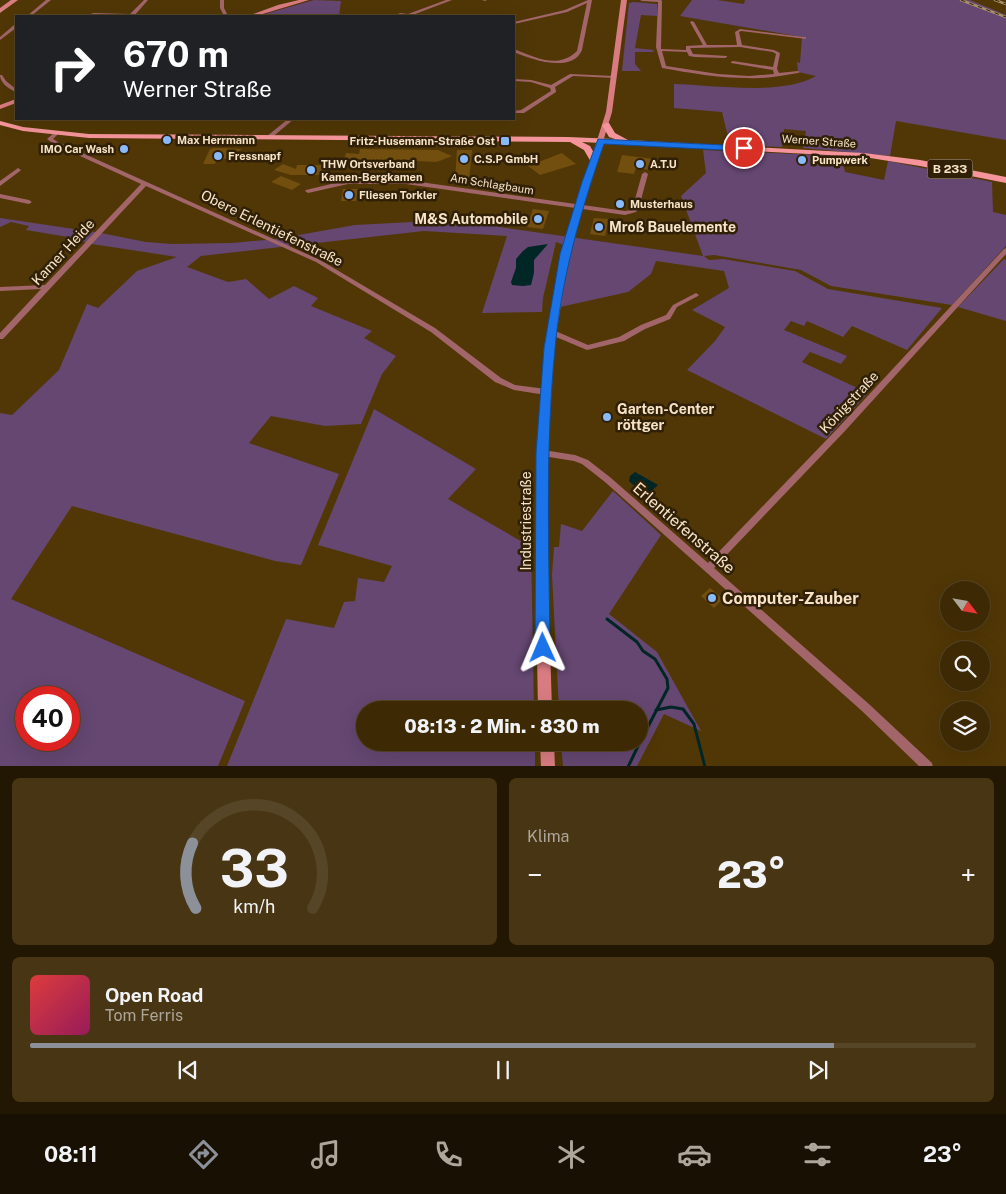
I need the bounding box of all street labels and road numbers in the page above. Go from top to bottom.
street label: Werner Straße [781,132,857,150]
road number: B 233 [928,160,972,178]
street label: Am Schlagbaum [449,171,535,197]
street label: Obere Erlentiefenstraße [198,187,346,269]
street label: Kamer Heide [28,216,98,288]
street label: Königstraße [816,368,882,436]
street label: Industriestraße [518,471,534,571]
street label: Erlentiefenstraße [629,478,739,578]

